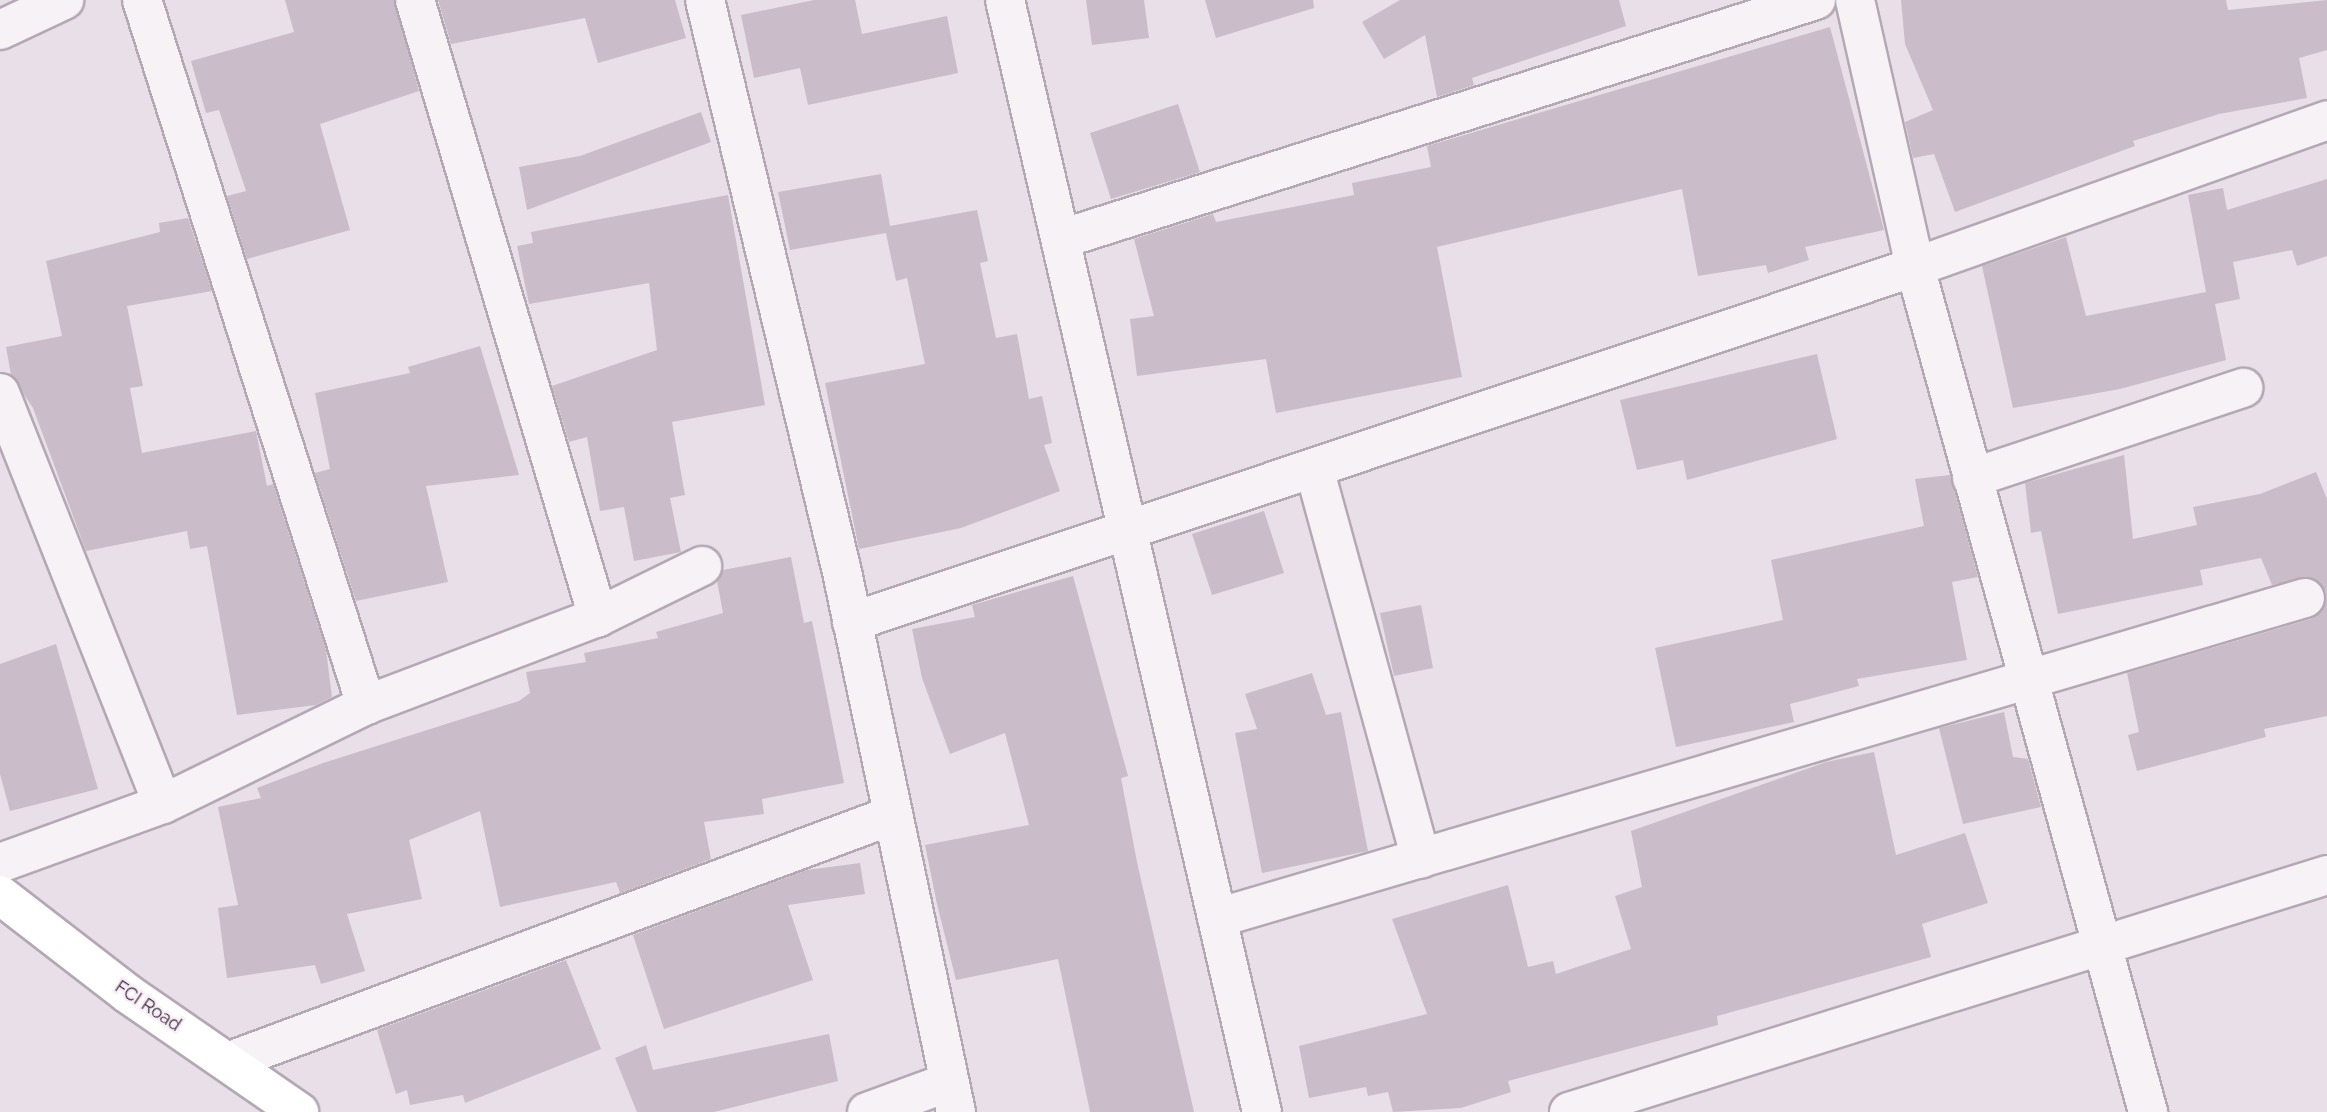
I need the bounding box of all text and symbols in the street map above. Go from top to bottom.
street label: FCI Road [111,976,185,1036]

